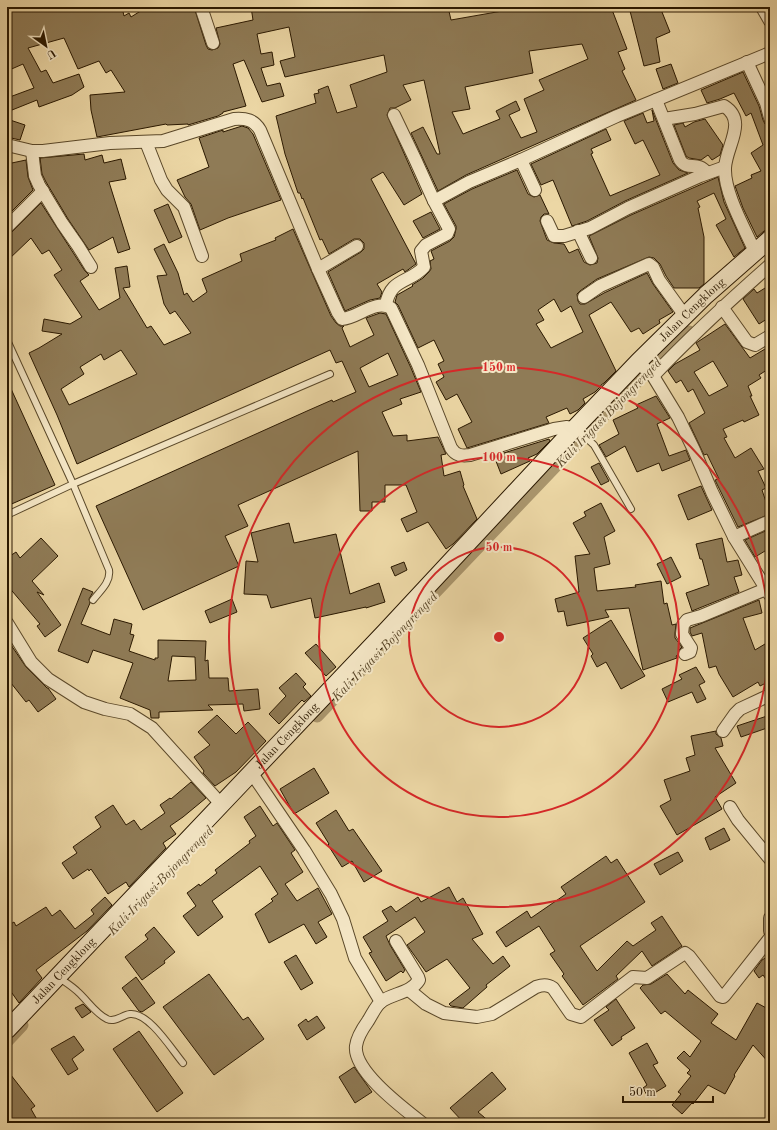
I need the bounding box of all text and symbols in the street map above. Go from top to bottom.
north arrow [26,26,66,66]
text: U [44,46,57,60]
street label: Jalan Cengklong [657,276,728,345]
water label: Kali Irigasi Bojongrenged [553,356,665,471]
text: 150 m [482,361,516,374]
text: 100 m [482,452,516,464]
text: 50 m [486,541,513,554]
water label: Kali Irigasi Bojongrenged [329,590,441,705]
centre of rings [492,630,506,644]
street label: Jalan Cengklong [253,700,322,772]
water label: Kali Irigasi Bojongrenged [105,824,217,939]
street label: Jalan Cengklong [30,935,99,1007]
scale bar [623,1078,713,1104]
text: 50 m [629,1086,656,1099]

